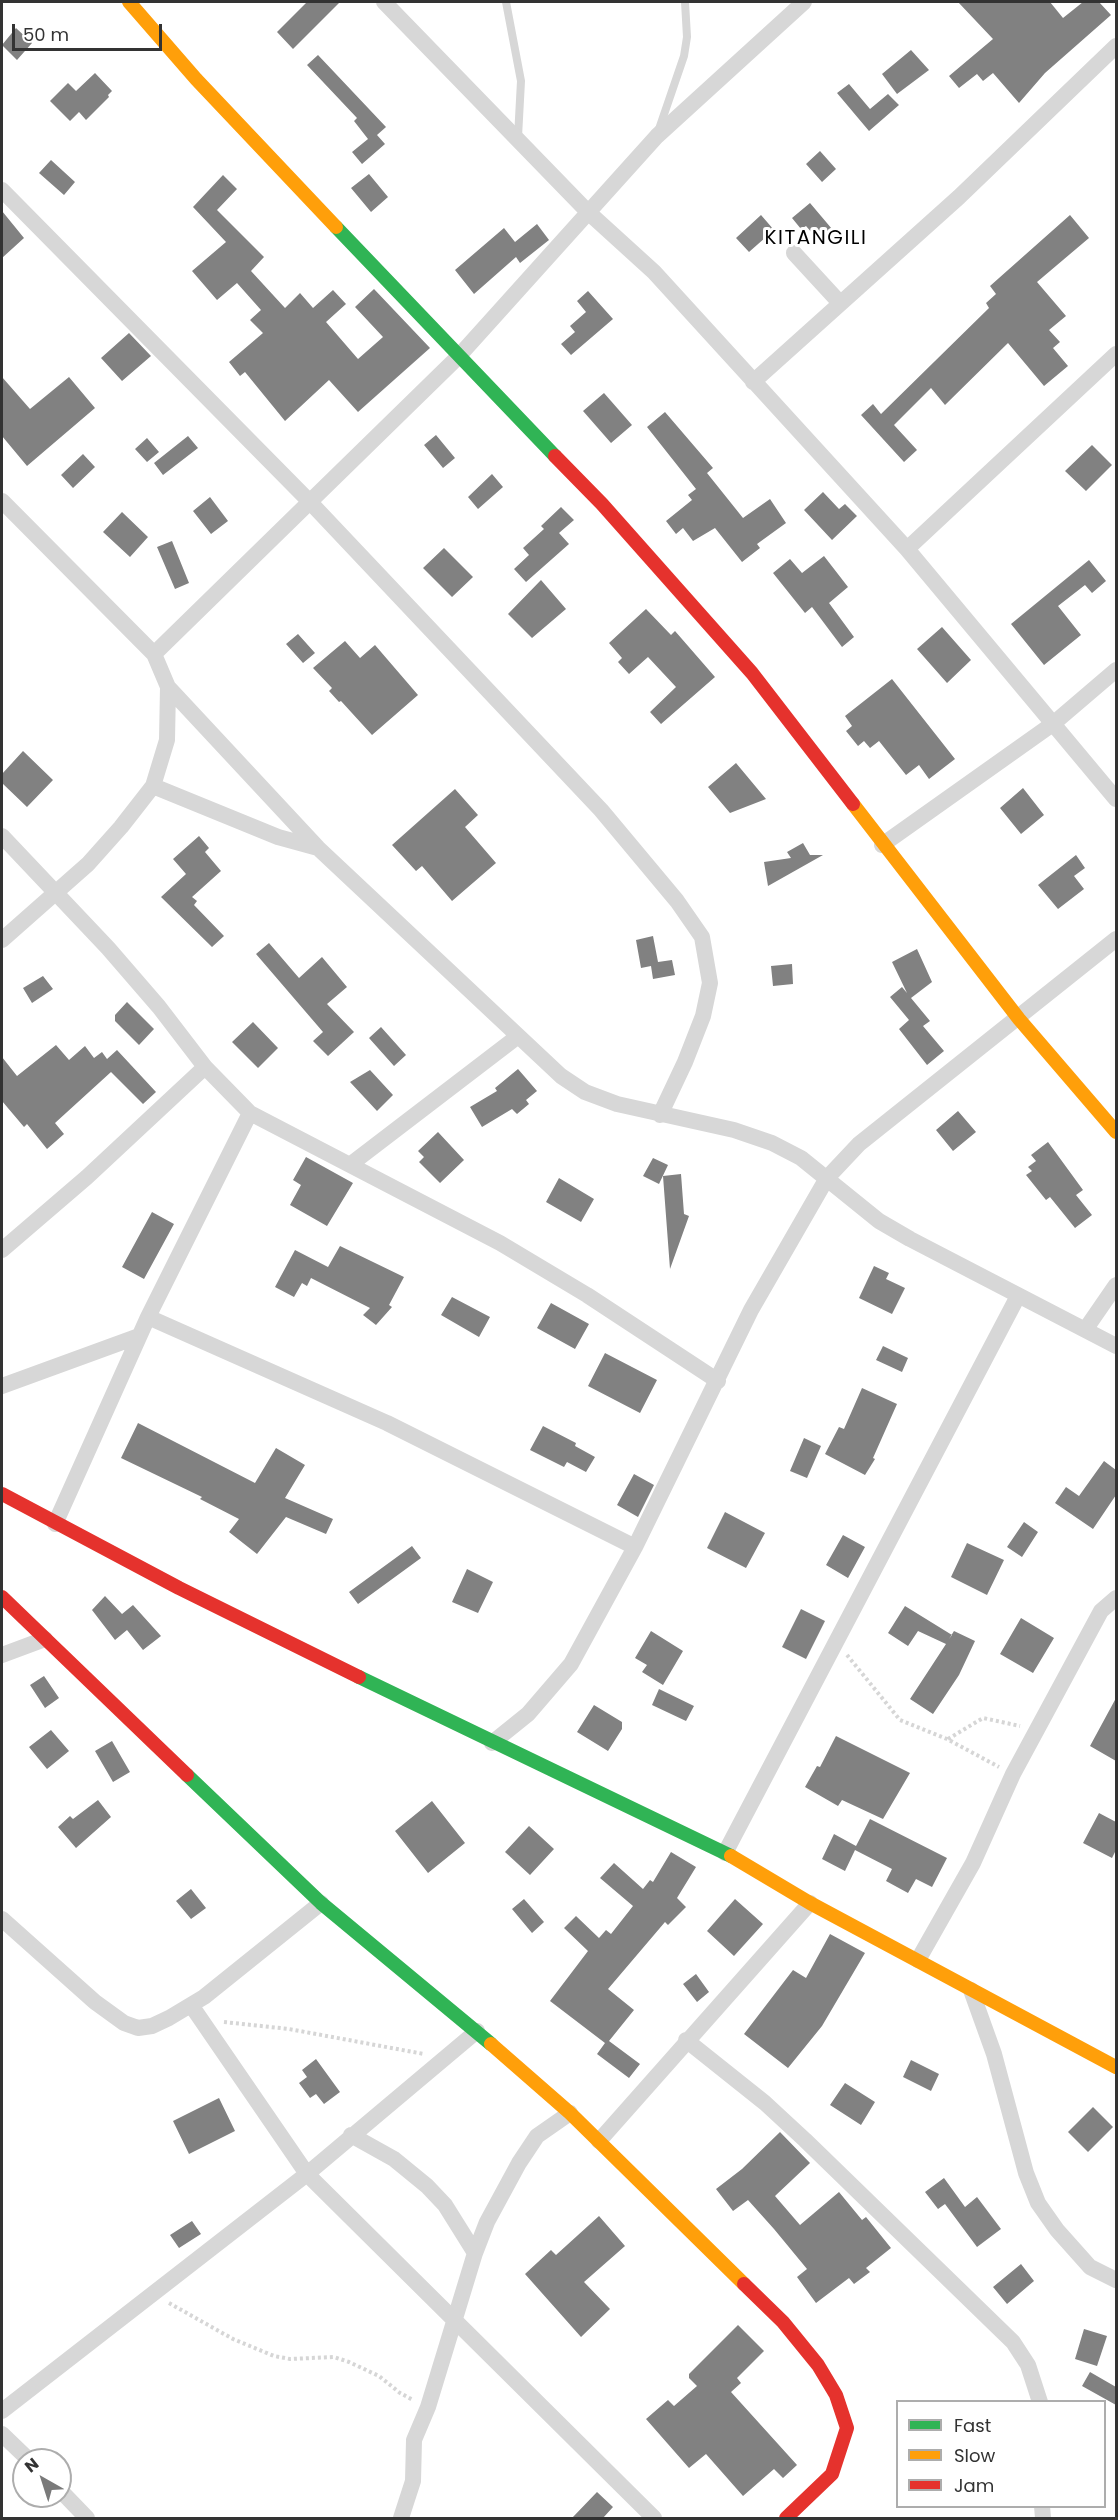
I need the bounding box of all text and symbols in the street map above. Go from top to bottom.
scale bar [15,12,165,50]
text: 50 m [23,22,69,47]
district label: KITANGILI [765,227,867,251]
legend [896,2400,1106,2508]
text: Fast [954,2413,991,2438]
text: Slow [954,2443,995,2468]
north arrow [12,2448,72,2508]
text: N [20,2452,44,2478]
text: Jam [954,2473,994,2498]

